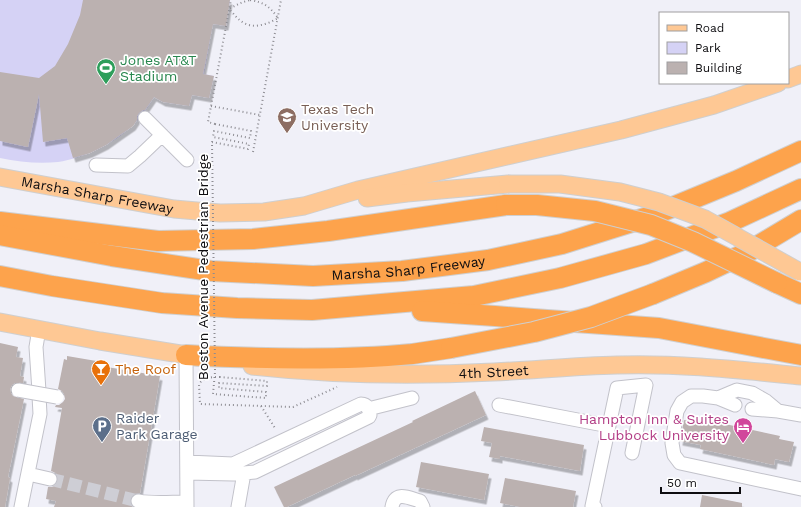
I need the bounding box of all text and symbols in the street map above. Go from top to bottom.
legend [659,12,789,84]
text: Road [695,21,724,35]
text: Park [695,41,721,55]
place label: Jones AT&T Stadium [120,52,197,84]
sports icon: Jones AT&T Stadium [95,57,117,85]
text: Building [695,61,742,75]
place label: Texas Tech University [301,101,374,133]
school or university icon: Texas Tech University [276,106,298,134]
street label: Boston Avenue Pedestrian Bridge [195,154,211,380]
street label: Marsha Sharp Freeway [20,173,175,217]
street label: Marsha Sharp Freeway [331,252,487,283]
bar icon: The Roof [90,358,112,386]
place label: The Roof [115,361,176,377]
street label: 4th Street [458,362,529,381]
place label: Raider Park Garage [116,410,198,442]
place label: Hampton Inn & Suites Lubbock University [579,411,730,443]
parking icon: Raider Park Garage [91,415,113,443]
hotel icon: Hampton Inn & Suites Lubbock University [732,416,754,444]
scale bar [661,469,740,495]
text: 50 m [667,476,697,490]

